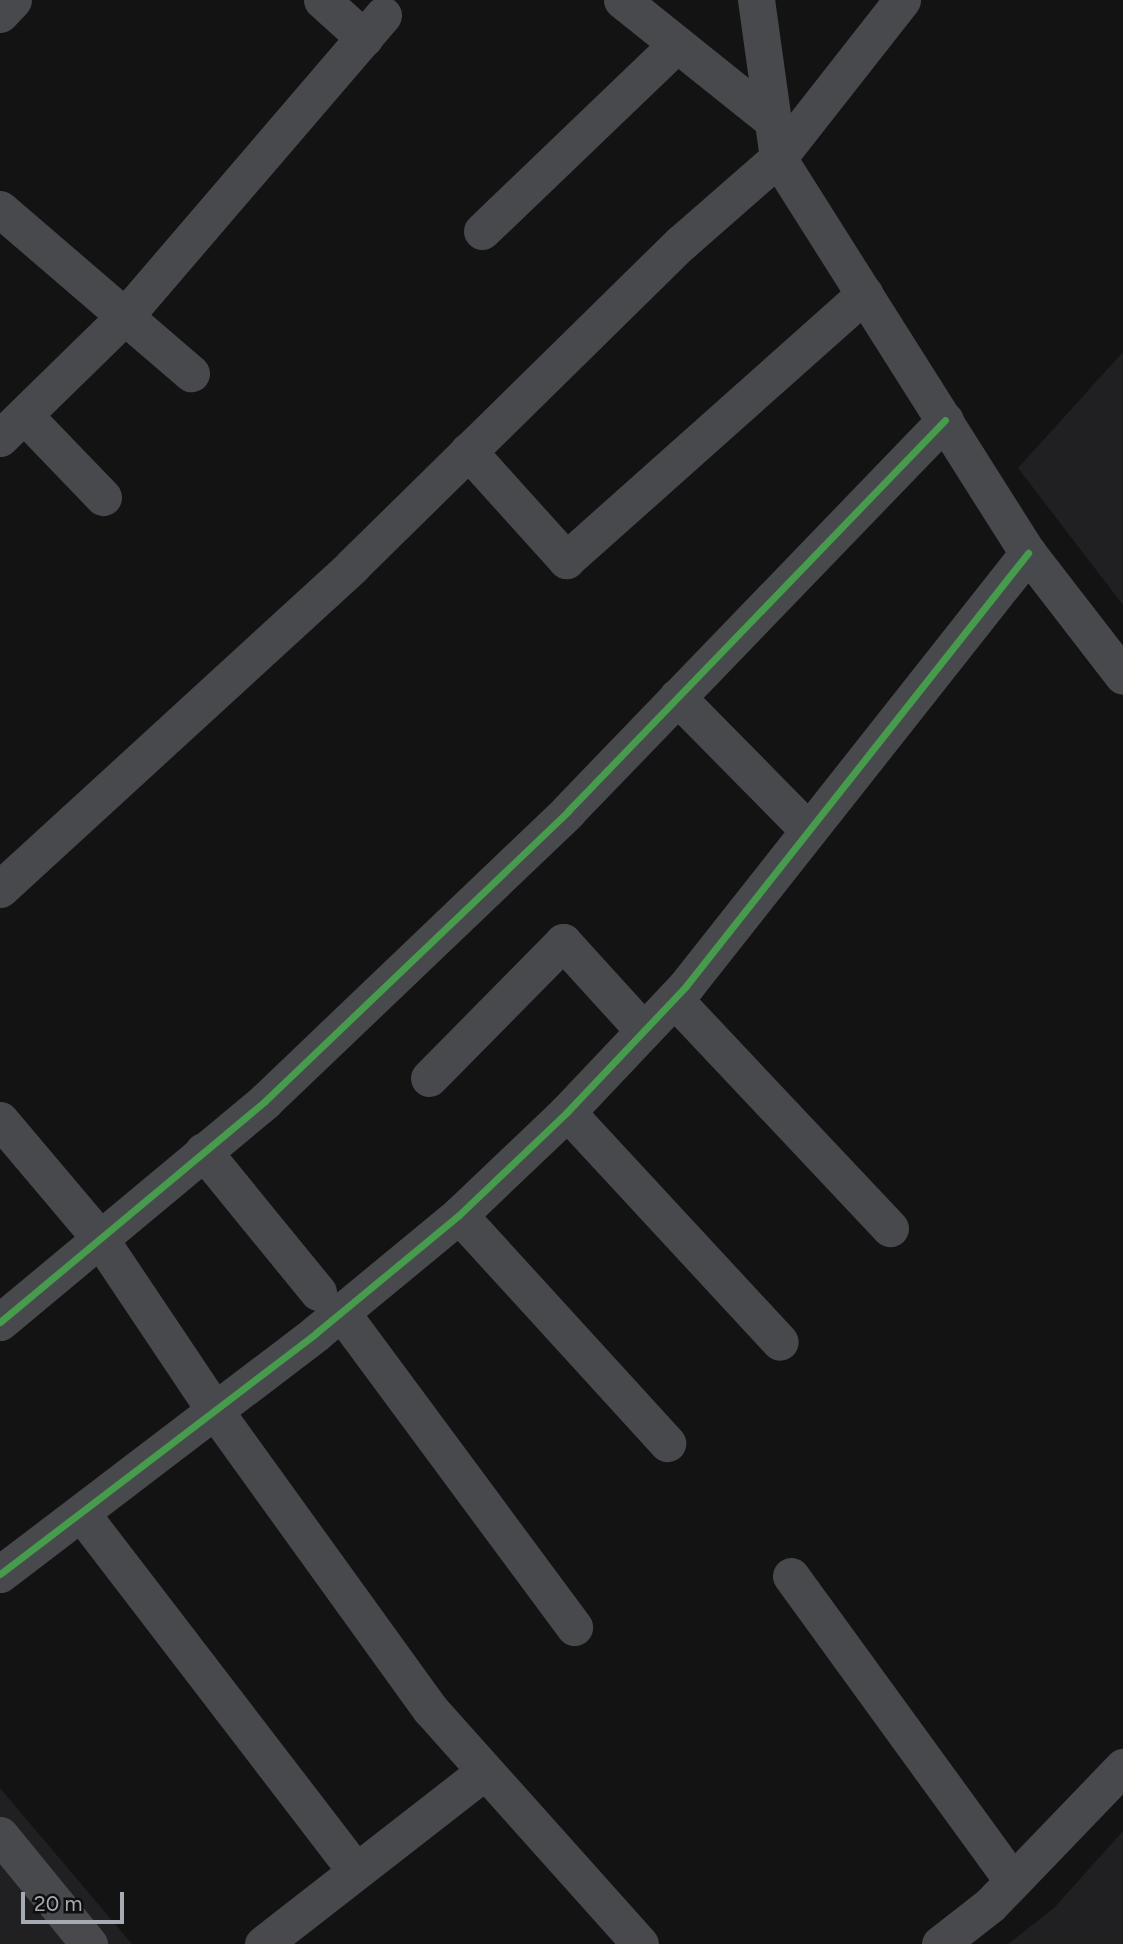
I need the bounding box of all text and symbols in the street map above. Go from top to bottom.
scale bar [24,1878,128,1922]
text: 20 m [34,1891,82,1916]

